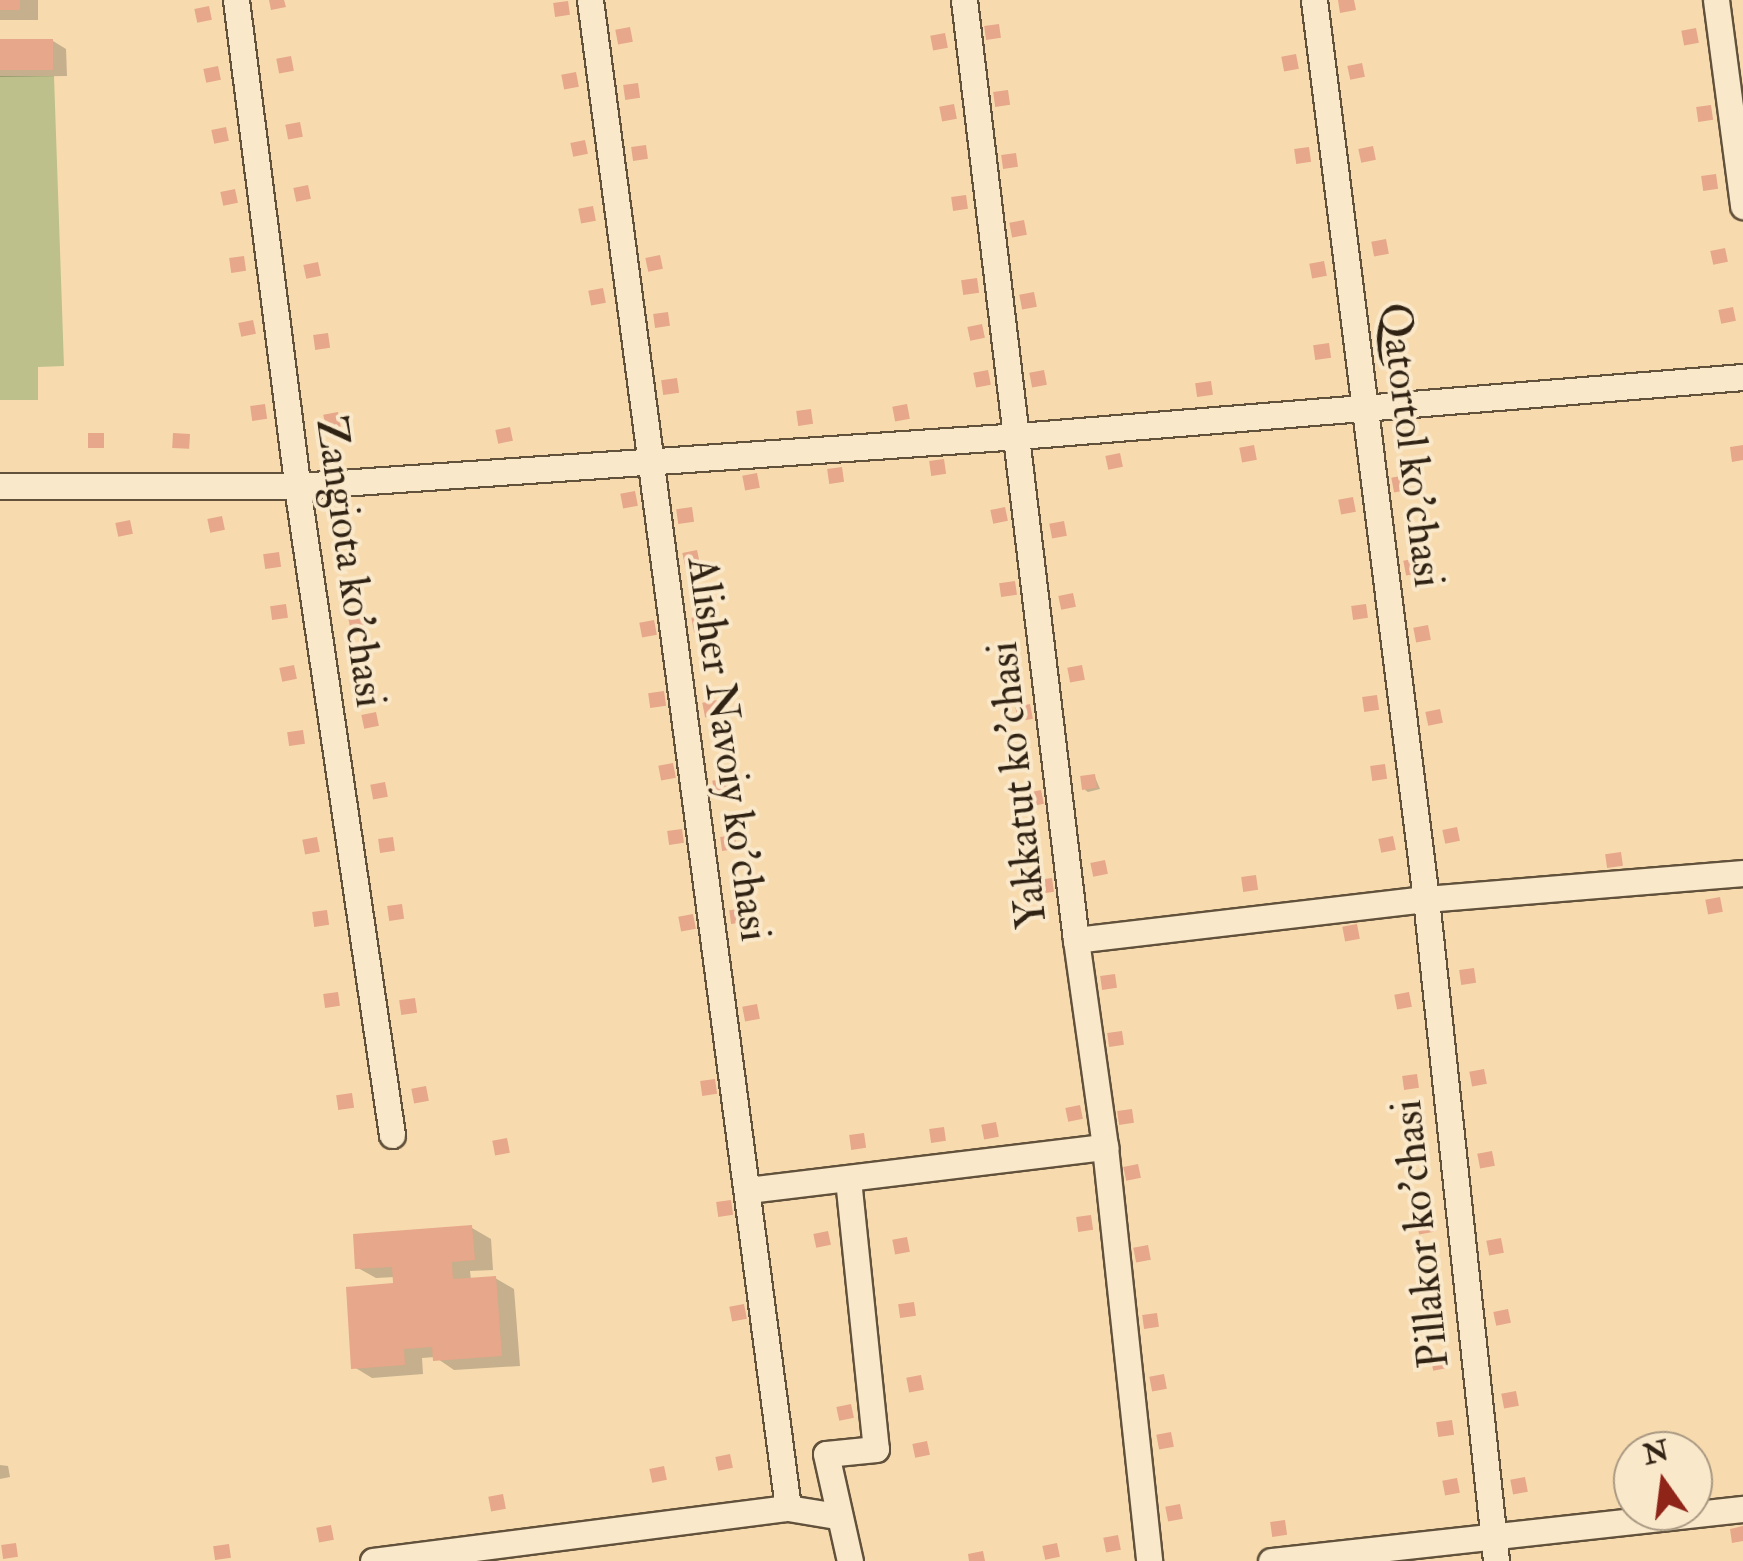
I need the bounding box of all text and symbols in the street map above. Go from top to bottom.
street label: Qatortol ko'chasi [1369,300,1453,590]
street label: Zangiota ko'chasi [305,413,395,711]
street label: Alisher Navoiy ko'chasi [676,554,780,944]
street label: Yakkatut ko'chasi [978,639,1058,931]
street label: Pillakor ko'chasi [1382,1097,1460,1371]
north arrow [1613,1431,1713,1531]
text: N [1640,1433,1672,1473]

